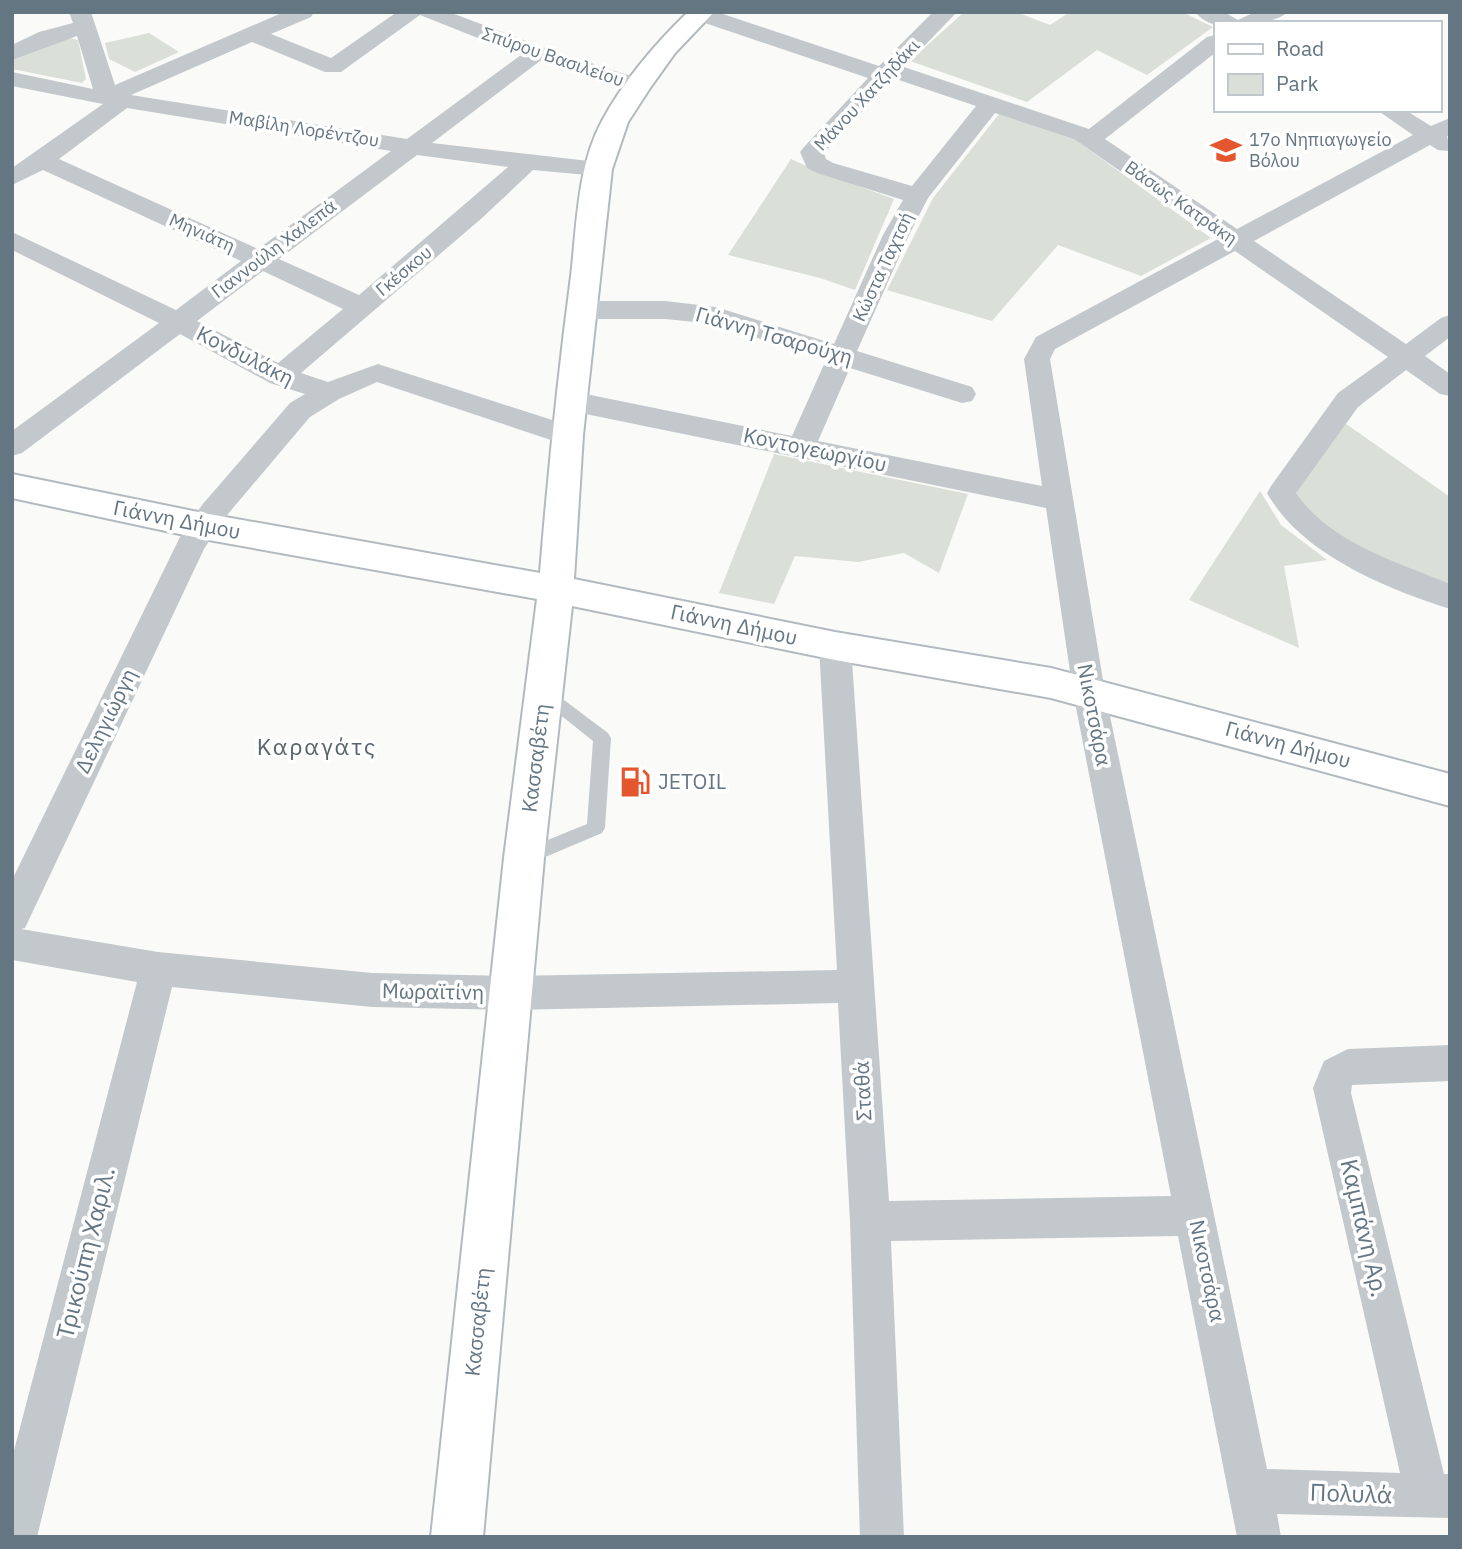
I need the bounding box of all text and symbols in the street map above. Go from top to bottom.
street label: Σπύρου Βασιλείου [479,21,627,92]
legend [1214,21,1441,112]
street label: Μάνου Χατζηδάκι [809,34,924,155]
text: Road [1276,34,1324,62]
text: Park [1276,69,1319,97]
street label: Μαβίλη Λορέντζου [227,105,381,152]
place label: 17ο Νηπιαγωγείο Βόλου [1249,128,1392,172]
school or university icon: 17ο Νηπιαγωγείο Βόλου [1209,133,1243,167]
street label: Βάσως Κατράκη [1121,155,1242,250]
street label: Γιαννούλη Χαλεπά [207,194,341,303]
street label: Μηνιάτη [166,208,239,257]
street label: Κώστα Ταχτσή [847,208,918,325]
street label: Γκέσκου [371,240,437,301]
street label: Γιάννη Τσαρούχη [693,299,856,371]
street label: Κονδυλάκη [192,319,299,392]
street label: Κοντογεωργίου [741,420,889,478]
street label: Γιάννη Δήμου [111,493,243,545]
street label: Γιάννη Δήμου [668,597,800,651]
street label: Νικοτσάρα [1071,661,1119,768]
street label: Δεληγιώργη [68,664,142,778]
street label: Κασσαβέτη [514,702,556,814]
street label: Γιάννη Δήμου [1222,714,1354,774]
district label: Καραγάτς [257,731,377,761]
fuel station icon: JETOIL [618,765,652,799]
place label: JETOIL [658,767,726,795]
street label: Μωραϊτίνη [382,976,484,1006]
street label: Σταθά [846,1060,878,1122]
street label: Καμπάνη Αρ. [1334,1156,1396,1300]
street label: Τρικούπη Χαριλ. [48,1163,122,1342]
street label: Νικοτσάρα [1183,1217,1232,1325]
street label: Κασσαβέτη [457,1266,497,1378]
street label: Πολυλά [1309,1476,1393,1510]

